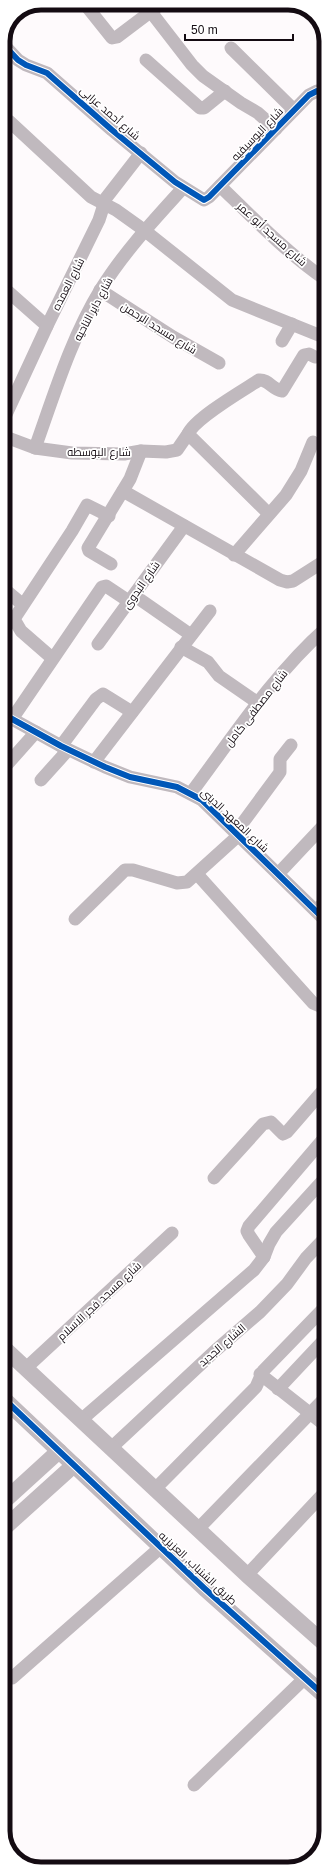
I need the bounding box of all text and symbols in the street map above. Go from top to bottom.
scale bar [185,16,293,42]
text: 50 m [191,23,218,37]
street label: شارع أحمد عرابى [76,83,143,144]
street label: شارع اليوسيفيه [229,105,287,164]
street label: شارع مسجد أبو عمر [233,198,310,270]
street label: شارع العمده [50,256,88,313]
street label: شارع داير الناحيه [71,275,117,344]
street label: شارع مسجد الرحمن [118,300,199,358]
street label: شارع البوسطه [67,446,131,460]
street label: شارع البدوى [120,559,163,612]
street label: شارع مصطفى كامل [222,667,291,750]
street label: شارع المعهد الدينى [197,786,271,856]
street label: شارع مسجد فجر الاسلام [55,1259,145,1344]
street label: الشارع الجديد [196,1321,249,1370]
street label: طريق الشنباب, العزيزيه [156,1529,239,1608]

